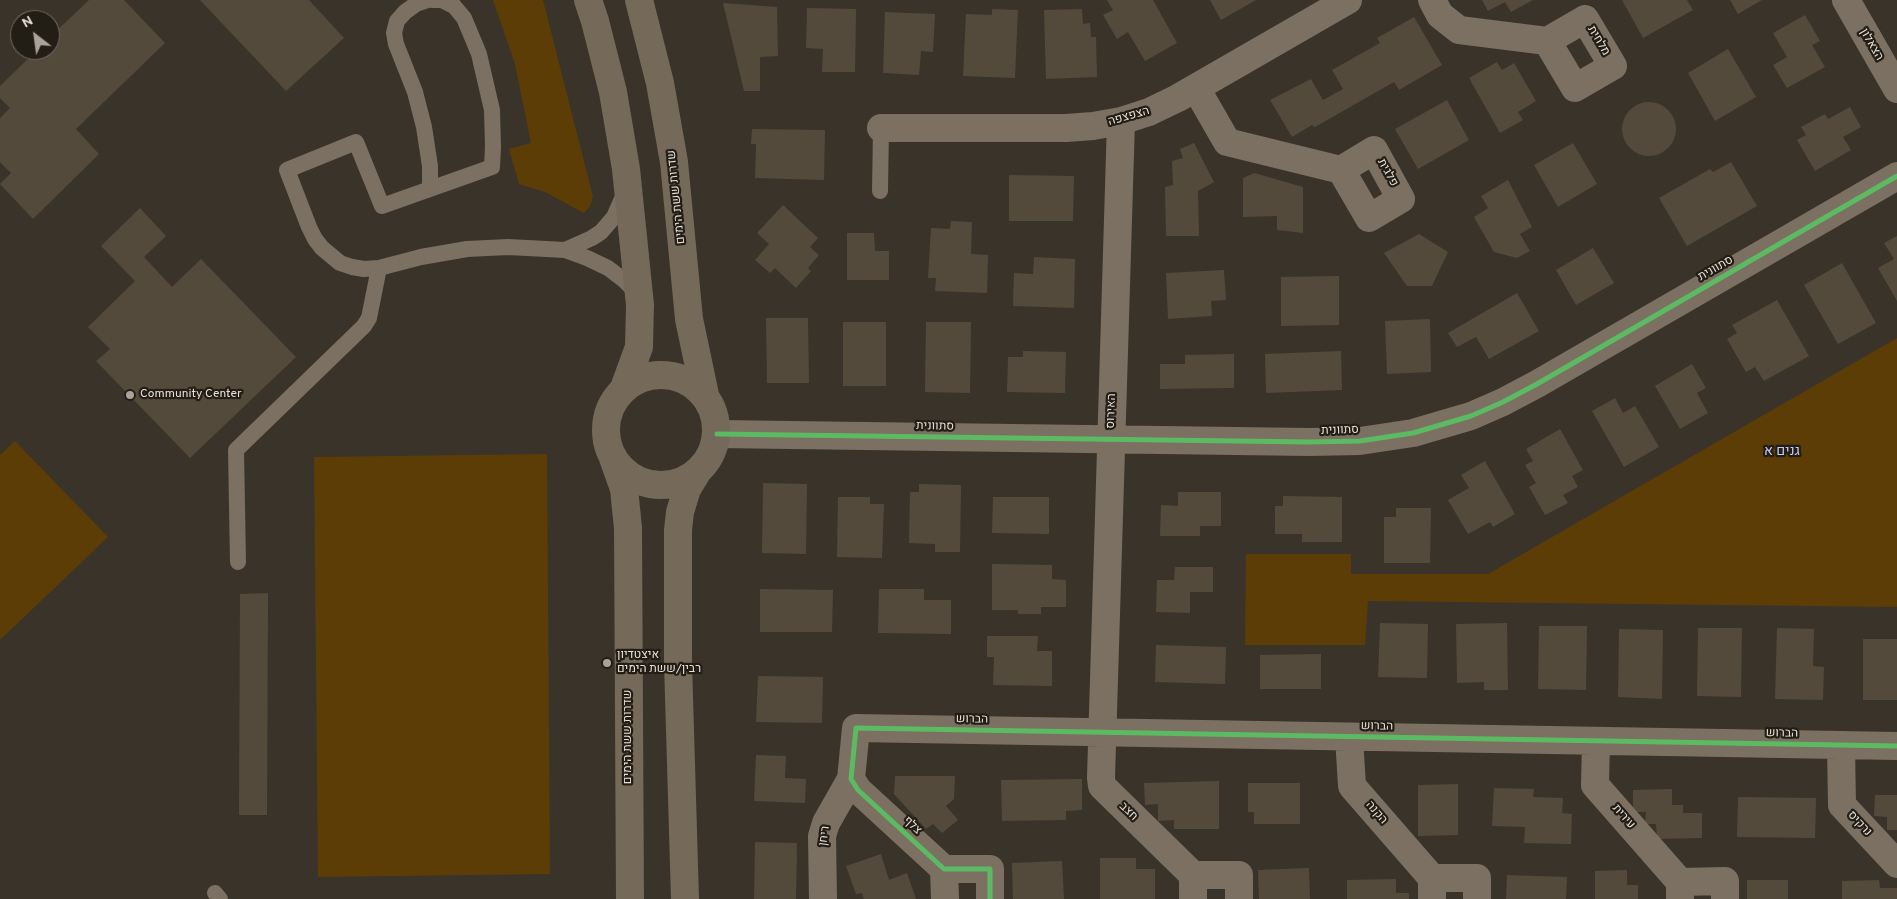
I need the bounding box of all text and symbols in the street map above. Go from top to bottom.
north arrow [10,10,60,60]
text: N [19,13,36,32]
street label: מלחית [1584,24,1612,58]
street label: הצאלון [1856,26,1886,64]
street label: הצפצפה [1107,104,1151,130]
street label: שדרות ששת הימים [665,149,689,245]
street label: פלגית [1374,157,1400,189]
street label: סתוונית [1696,253,1736,285]
place label: Community Center [140,388,242,402]
marker: Community Center [124,389,136,401]
street label: האירוס [1104,393,1120,429]
street label: סתוונית [916,419,954,435]
street label: סתוונית [1321,423,1359,439]
district label: גנים א [1764,444,1800,460]
place label: איצטדיון רבין/ששת הימים [617,649,701,677]
marker: איצטדיון רבין/ששת הימים [601,657,613,669]
street label: שדרות ששת הימים [622,690,636,784]
street label: הברוש [956,713,988,727]
street label: הברוש [1361,720,1393,734]
street label: הברוש [1766,727,1798,741]
street label: הקנה [1362,798,1390,828]
street label: חצב [1116,800,1140,824]
street label: עירית [1609,802,1637,832]
street label: נרקיס [1844,808,1874,840]
street label: צלף [900,814,924,838]
street label: ריחן [816,825,834,847]

